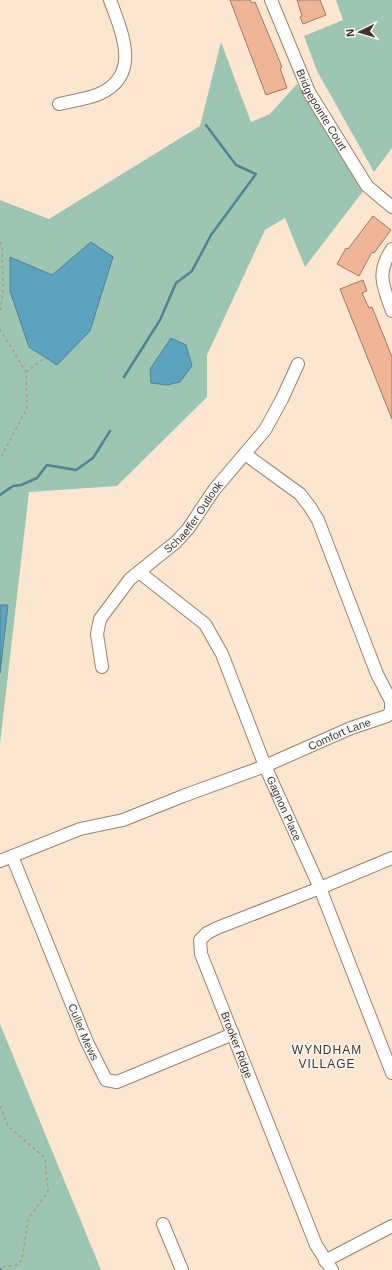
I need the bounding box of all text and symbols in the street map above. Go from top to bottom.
north arrow [340,12,380,52]
text: N [344,28,356,37]
street label: Bridgepointe Court [294,67,349,153]
street label: Schaeffer Outlook [162,478,225,555]
street label: Comfort Lane [306,716,372,752]
street label: Gagnon Place [264,774,304,843]
street label: Culler Mews [66,1002,101,1063]
street label: Brooker Ridge [219,1010,255,1080]
district label: WYNDHAM VILLAGE [292,1043,362,1071]

